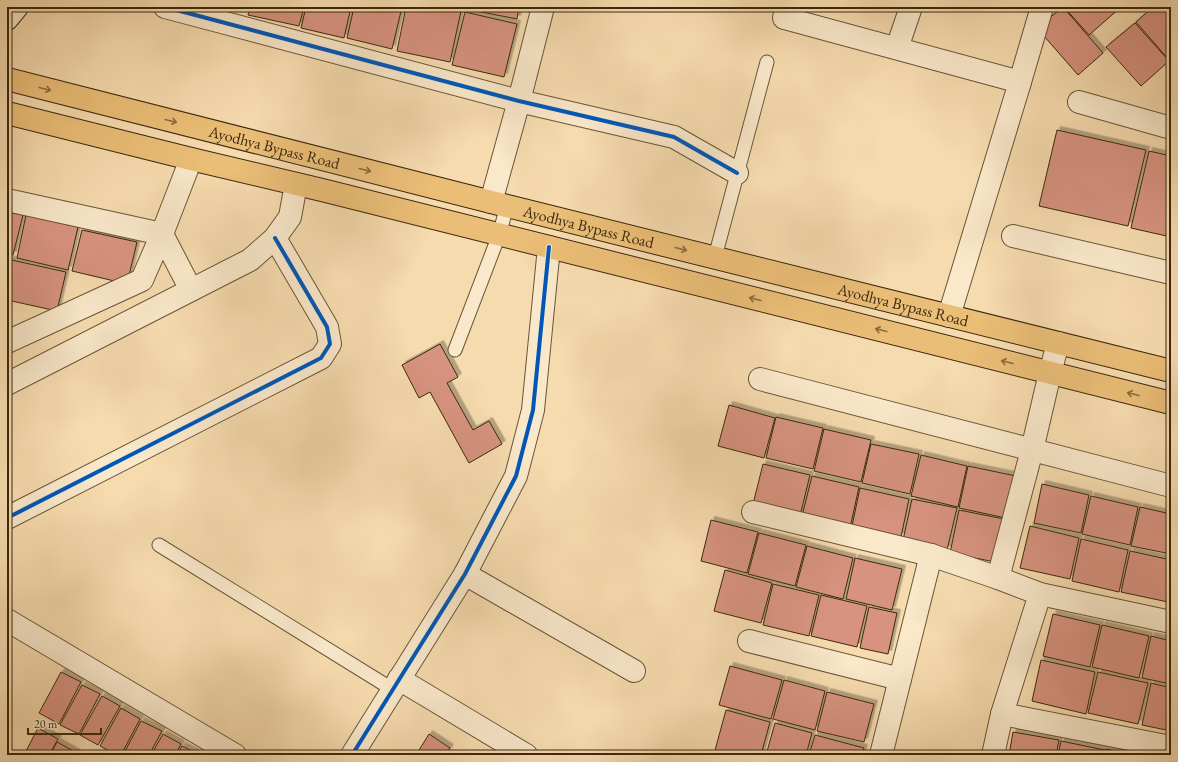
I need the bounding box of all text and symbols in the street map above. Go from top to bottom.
one-way arrow [38,86,51,93]
one-way arrow [164,117,177,125]
street label: Ayodhya Bypass Road [206,120,343,174]
one-way arrow [358,166,371,174]
street label: Ayodhya Bypass Road [520,200,657,253]
one-way arrow [674,245,687,253]
street label: Ayodhya Bypass Road [834,278,972,331]
one-way arrow [749,295,762,302]
one-way arrow [875,326,888,334]
one-way arrow [1001,358,1014,365]
one-way arrow [1127,389,1140,397]
scale bar [28,710,101,736]
text: 20 m [34,716,58,732]

